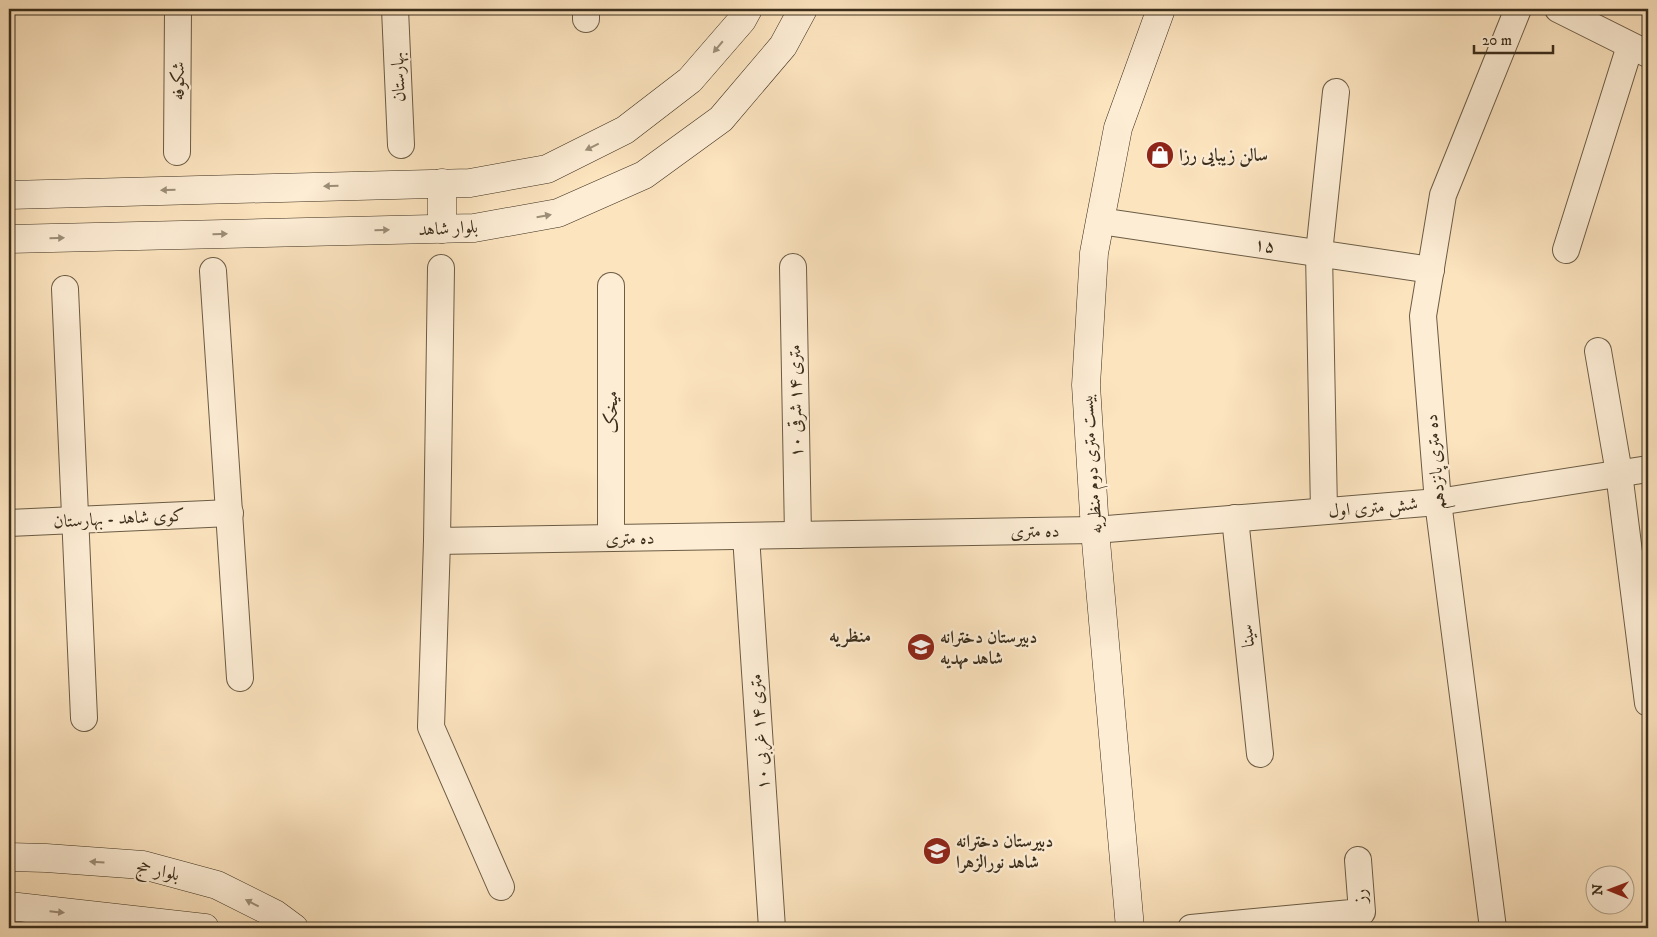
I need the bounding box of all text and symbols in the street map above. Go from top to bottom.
scale bar [1474,22,1553,54]
text: 20 m [1482,31,1512,50]
one-way arrow [713,41,724,54]
street label: بهارستان [387,52,411,102]
street label: شکوفه [168,61,190,101]
shop icon: سالن زیبایی رزا [1145,140,1175,170]
one-way arrow [585,143,599,151]
place label: سالن زیبایی رزا [1179,145,1268,167]
one-way arrow [322,182,338,190]
one-way arrow [160,187,176,195]
one-way arrow [536,211,552,219]
street label: بلوار شاهد [418,216,478,242]
one-way arrow [375,226,391,234]
one-way arrow [212,230,228,238]
street label: ۱۵ [1253,233,1277,258]
one-way arrow [50,234,66,242]
street label: ۱۰ متری ۱۴ شرقی [784,344,808,458]
street label: میخک [601,391,623,433]
street label: بیست متری دوم منظریه [1076,393,1112,535]
street label: ده متری پانزدهم [1421,413,1456,511]
street label: شش متری اول [1327,493,1419,523]
street label: کوی شاهد - بهارستان [53,505,185,533]
street label: ده متری [1010,521,1060,543]
street label: ده متری [605,528,655,550]
street label: سینا [1236,623,1260,649]
district label: منظریه [829,625,871,648]
place label: دبیرستان دخترانه شاهد مهدیه [940,627,1037,670]
school or university icon: دبیرستان دخترانه شاهد مهدیه [906,632,936,662]
street label: ۱۰ متری ۱۴ غربی [745,673,776,791]
place label: دبیرستان دخترانه شاهد نورالزهرا [956,831,1053,874]
school or university icon: دبیرستان دخترانه شاهد نورالزهرا [922,836,952,866]
street label: بلوار حج [133,856,181,890]
one-way arrow [89,857,105,865]
north arrow [1584,864,1634,914]
text: N [1589,883,1607,896]
street label: رز [1350,888,1372,906]
one-way arrow [245,899,260,907]
one-way arrow [49,908,65,916]

